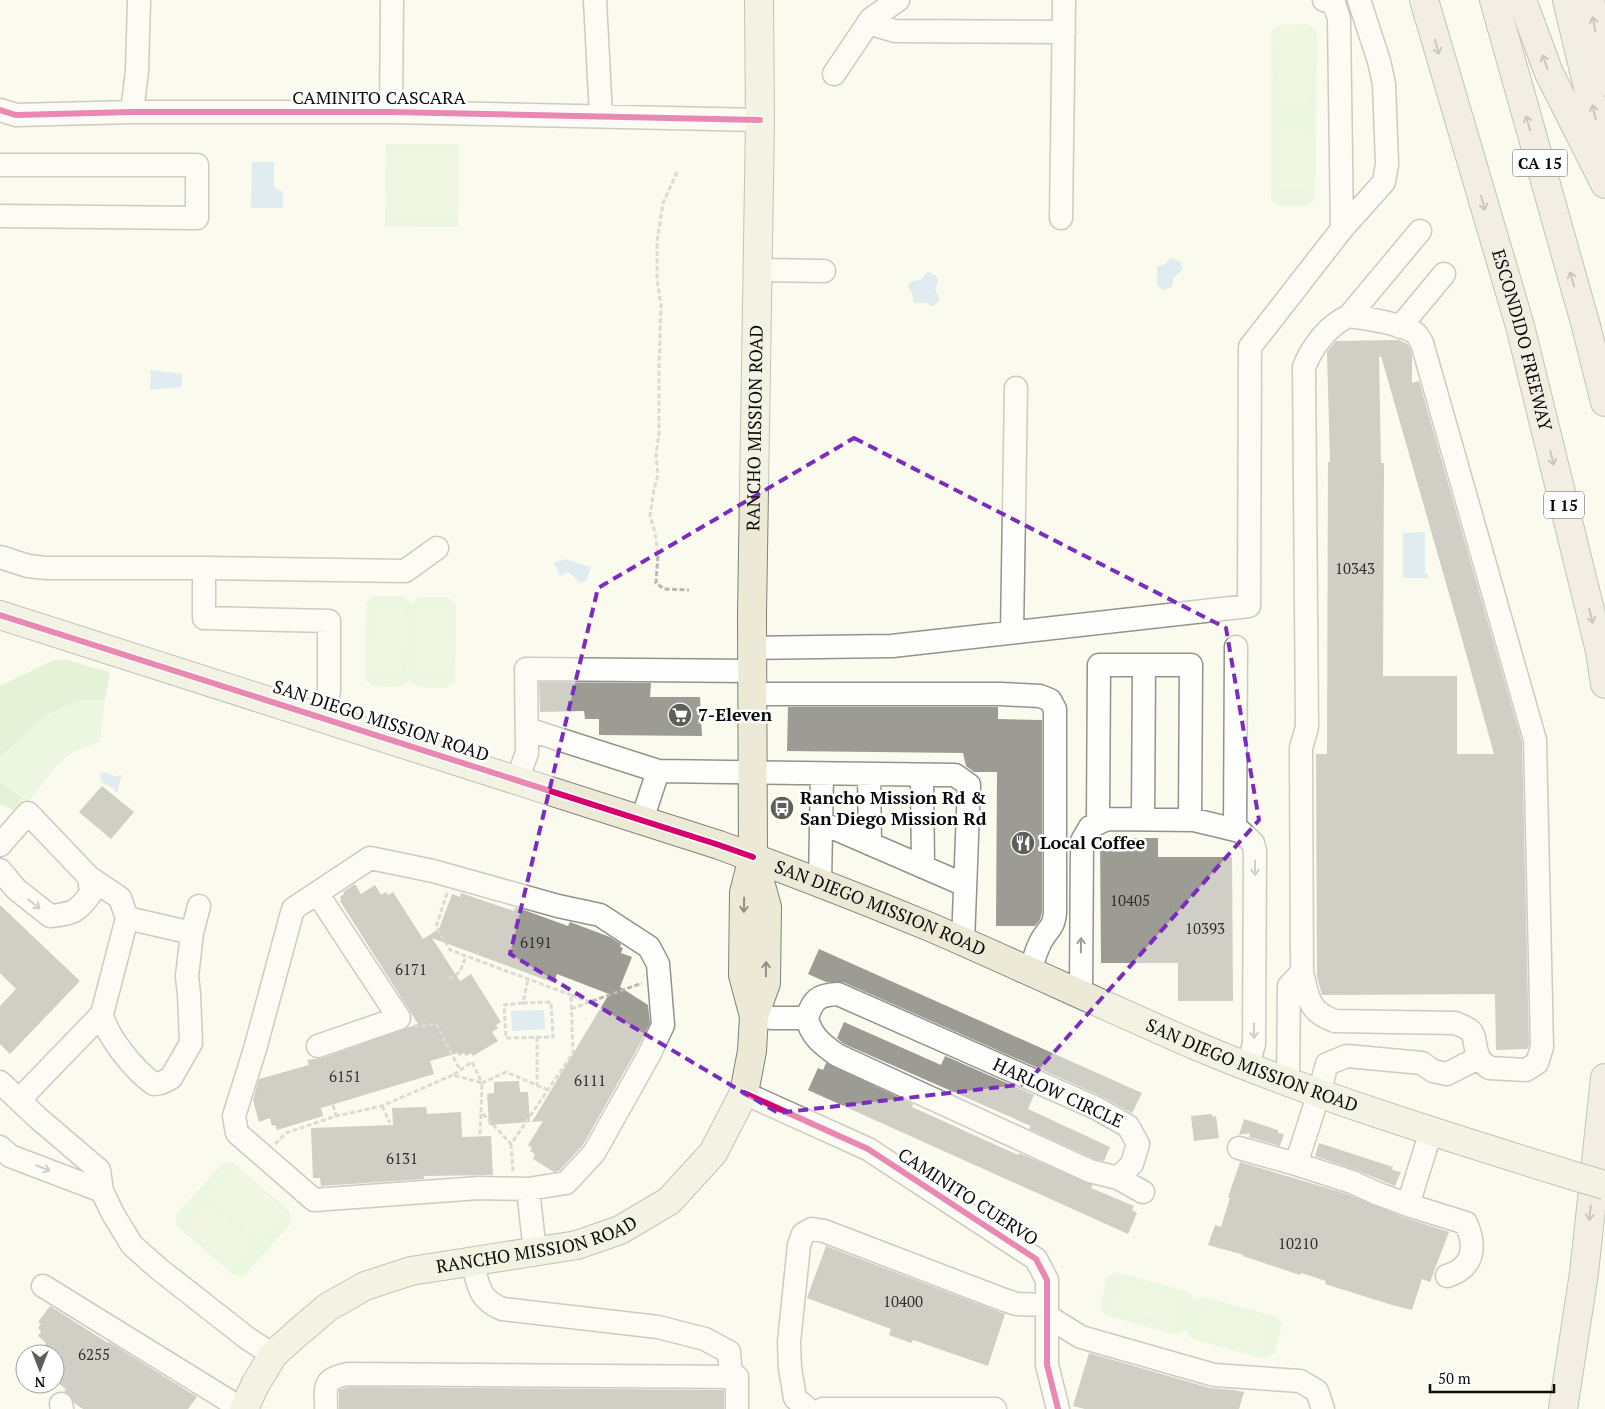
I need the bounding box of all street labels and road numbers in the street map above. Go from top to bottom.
street label: CAMINITO CASCARA [292,85,467,109]
road number: CA 15 [1512,150,1568,177]
street label: ESCONDIDO FREEWAY [1487,246,1558,434]
street label: RANCHO MISSION ROAD [740,325,768,531]
road number: I 15 [1544,492,1584,518]
street label: SAN DIEGO MISSION ROAD [270,674,492,766]
street label: SAN DIEGO MISSION ROAD [771,854,990,961]
street label: SAN DIEGO MISSION ROAD [1143,1012,1362,1117]
street label: HARLOW CIRCLE [989,1051,1127,1133]
street label: CAMINITO CUERVO [894,1142,1043,1250]
street label: RANCHO MISSION ROAD [434,1210,641,1278]

